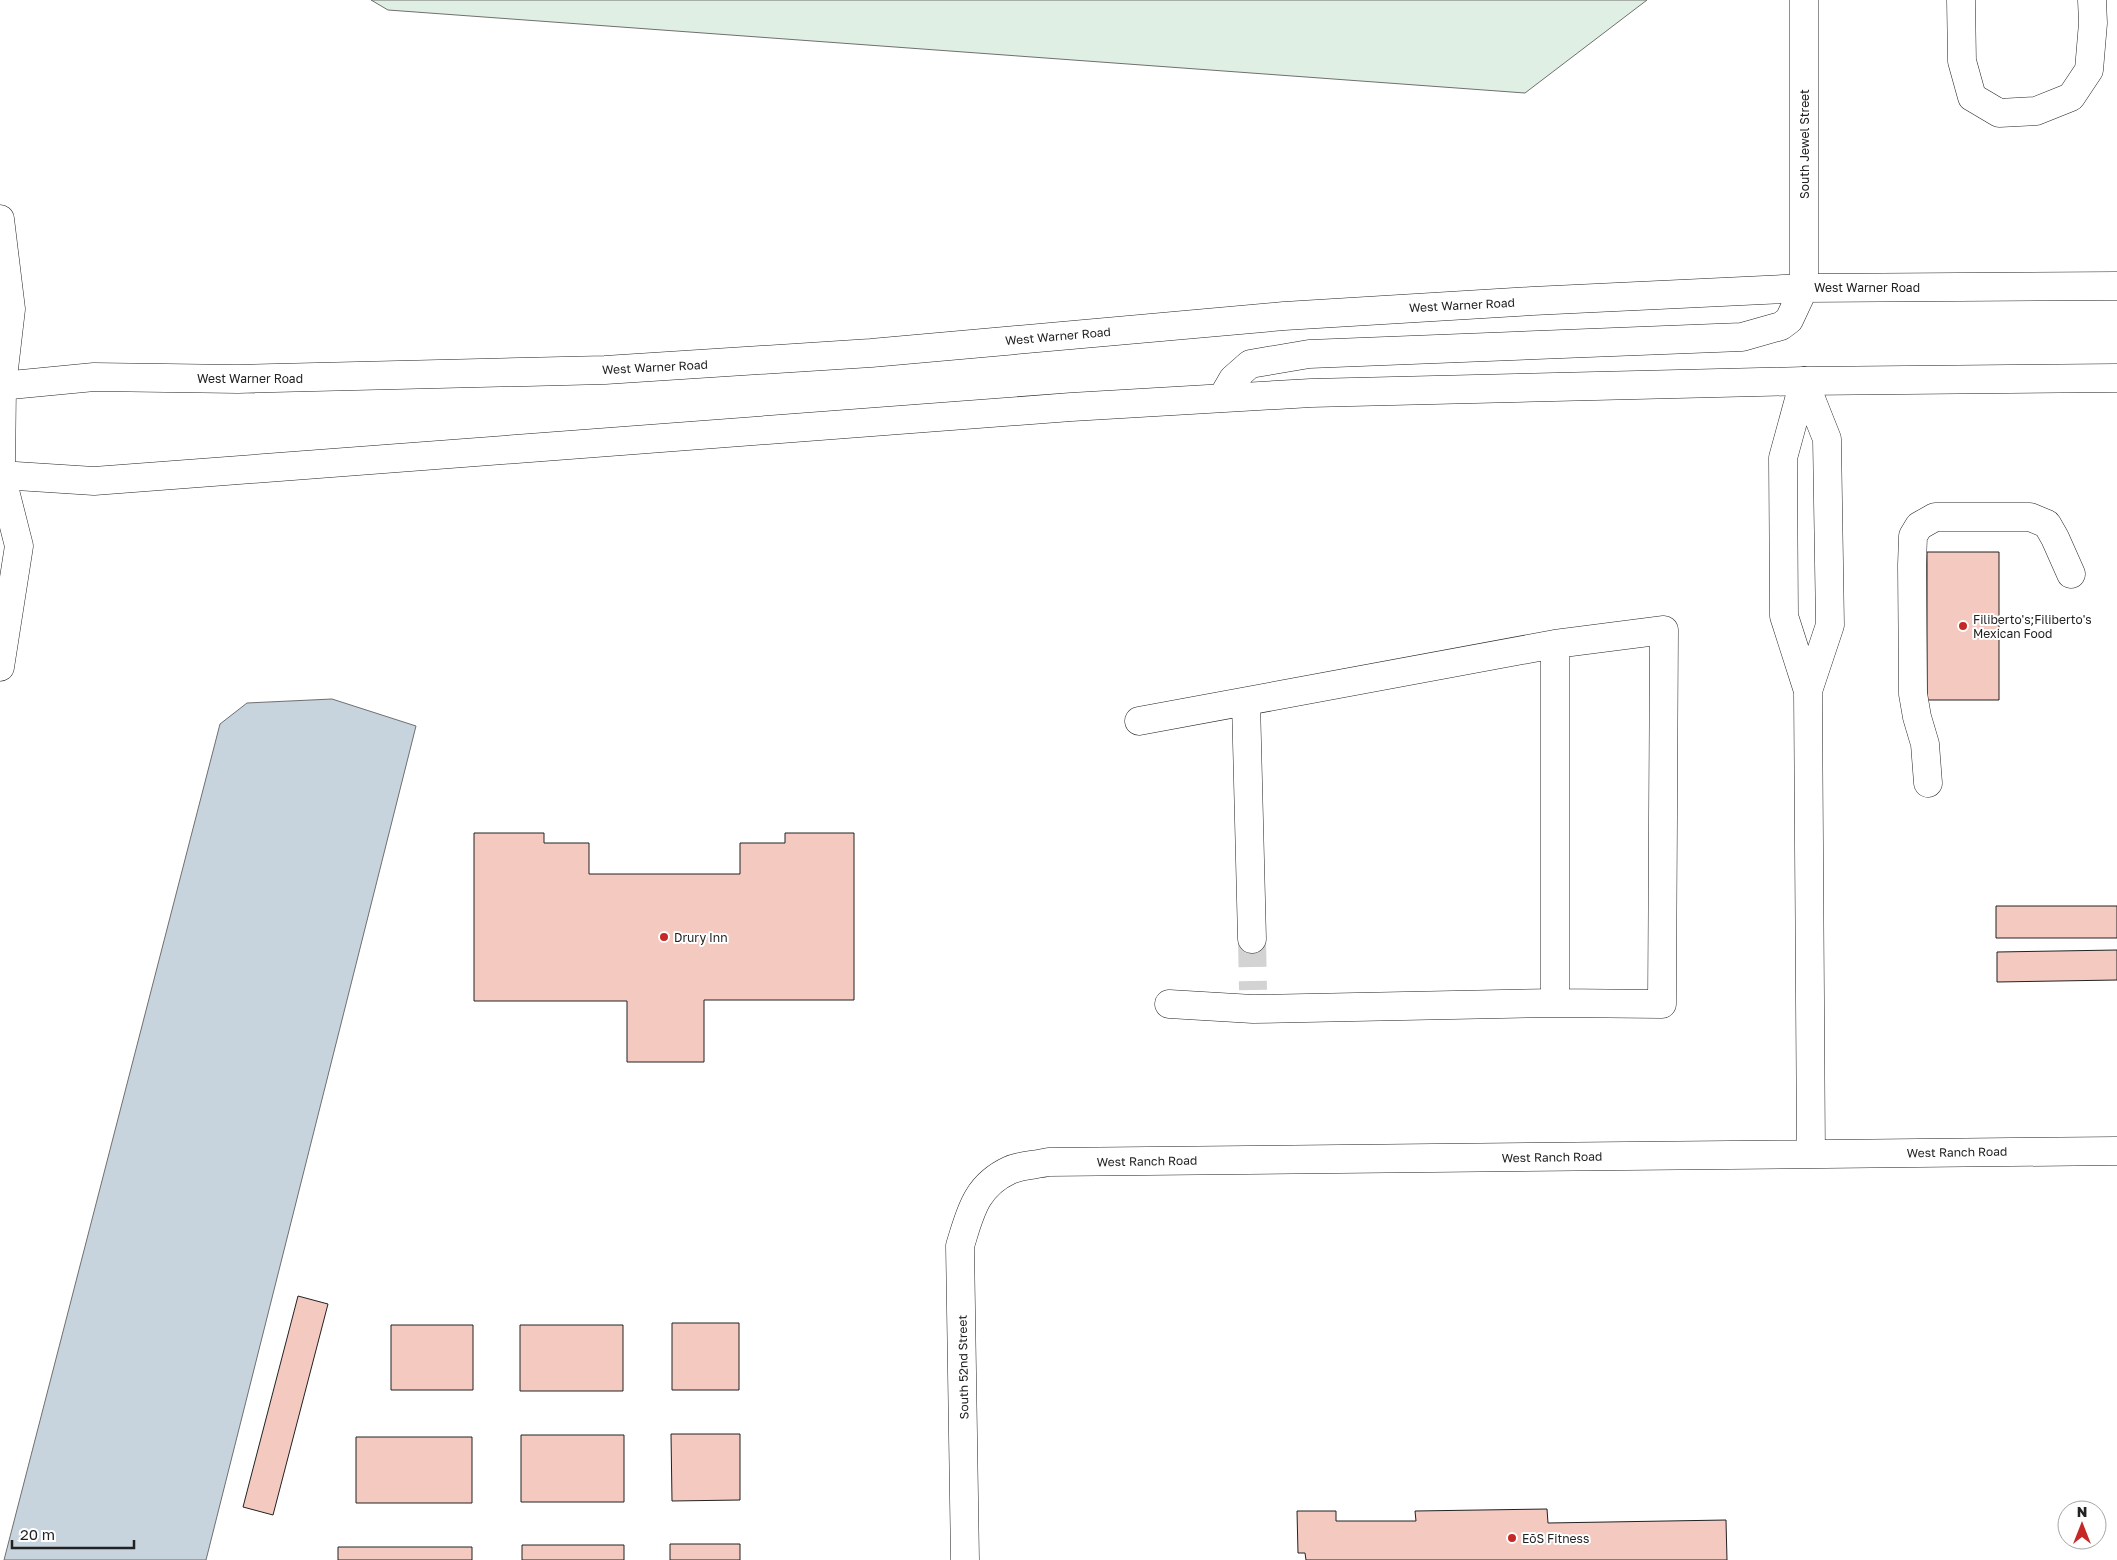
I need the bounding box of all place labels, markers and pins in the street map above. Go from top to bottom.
place label: Filiberto's;Filiberto's Mexican Food [1973,612,2092,641]
marker: Filiberto's;Filiberto's Mexican Food [1957,620,1969,632]
place label: Drury Inn [674,930,728,945]
marker: Drury Inn [658,931,670,943]
place label: EōS Fitness [1522,1531,1589,1546]
marker: EōS Fitness [1506,1532,1518,1544]

